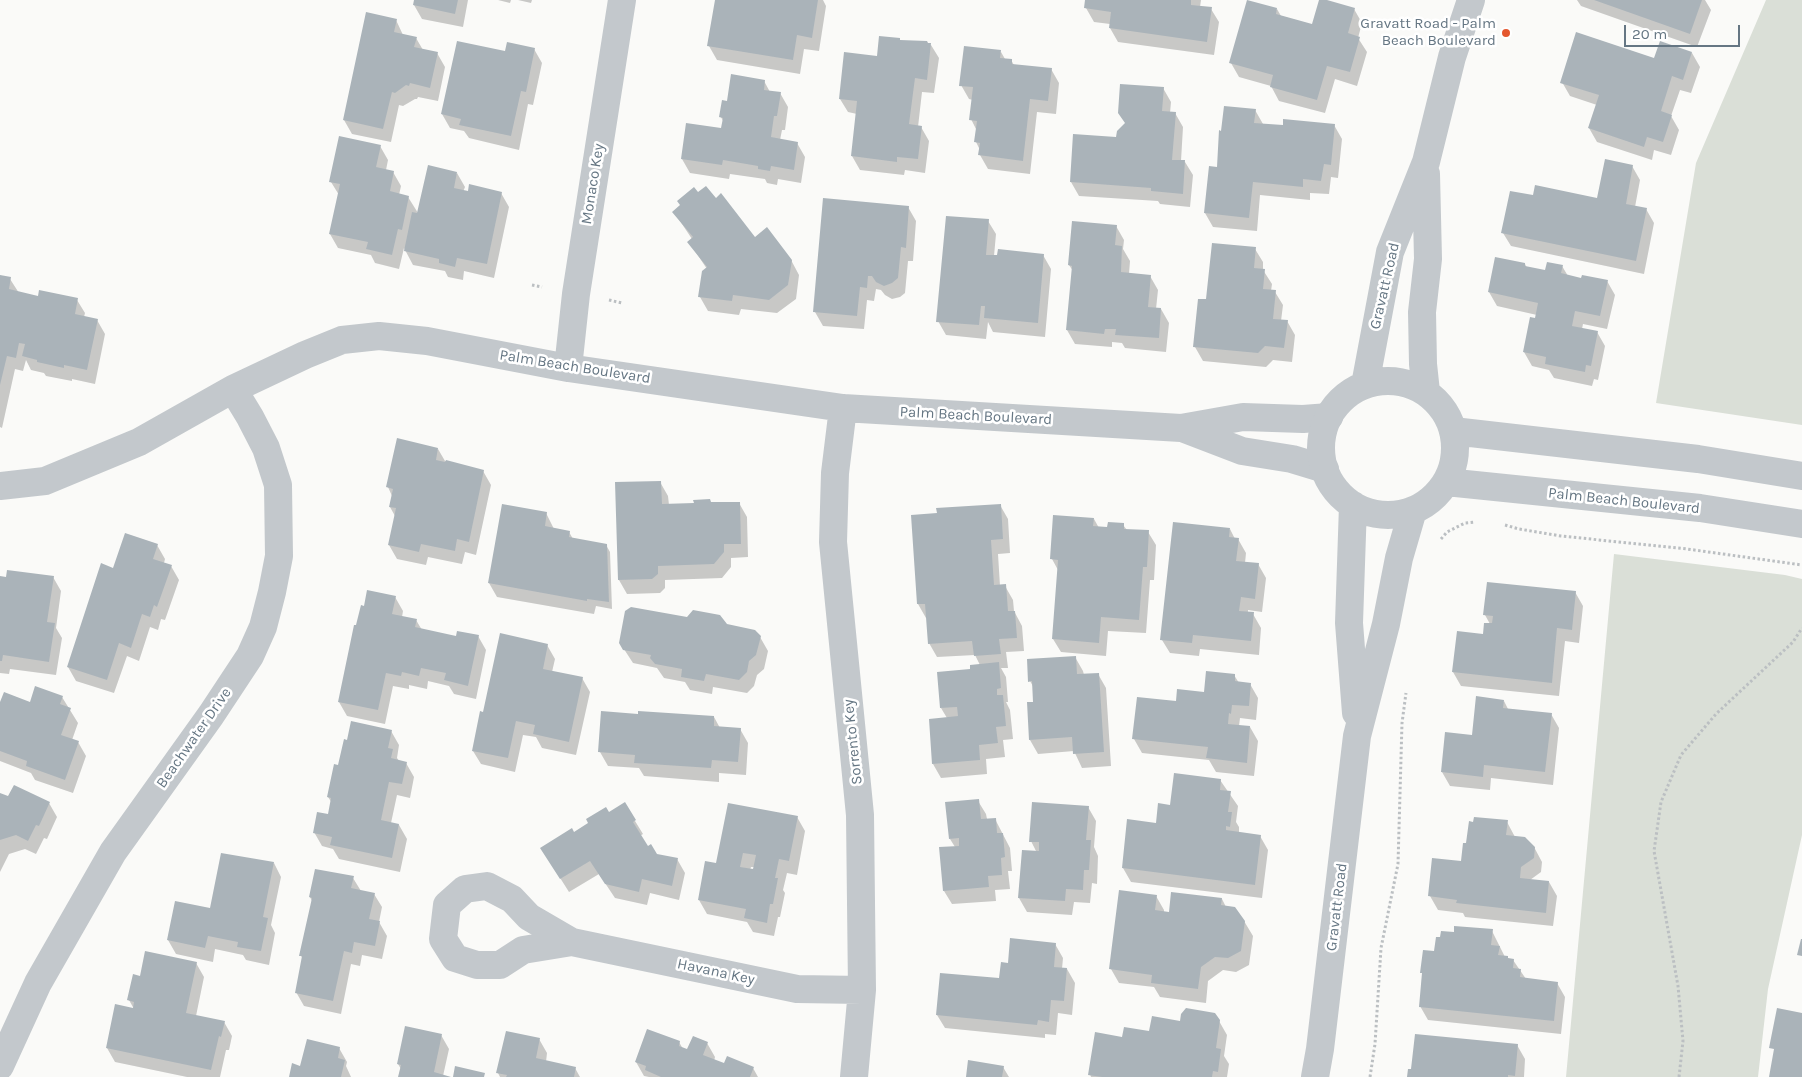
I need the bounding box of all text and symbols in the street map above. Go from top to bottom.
place label: Gravatt Road - Palm Beach Boulevard [1360,15,1496,50]
scale bar [1627,15,1743,47]
text: 20 m [1632,25,1667,43]
marker: Gravatt Road - Palm Beach Boulevard [1500,27,1512,39]
street label: Monaco Key [578,142,608,226]
street label: Gravatt Road [1366,241,1404,331]
street label: Palm Beach Boulevard [498,346,652,388]
street label: Palm Beach Boulevard [899,403,1053,429]
street label: Palm Beach Boulevard [1547,484,1701,518]
street label: Beachwater Drive [153,684,235,792]
street label: Sorrento Key [840,698,866,786]
street label: Gravatt Road [1323,862,1351,952]
street label: Havana Key [676,955,756,989]

